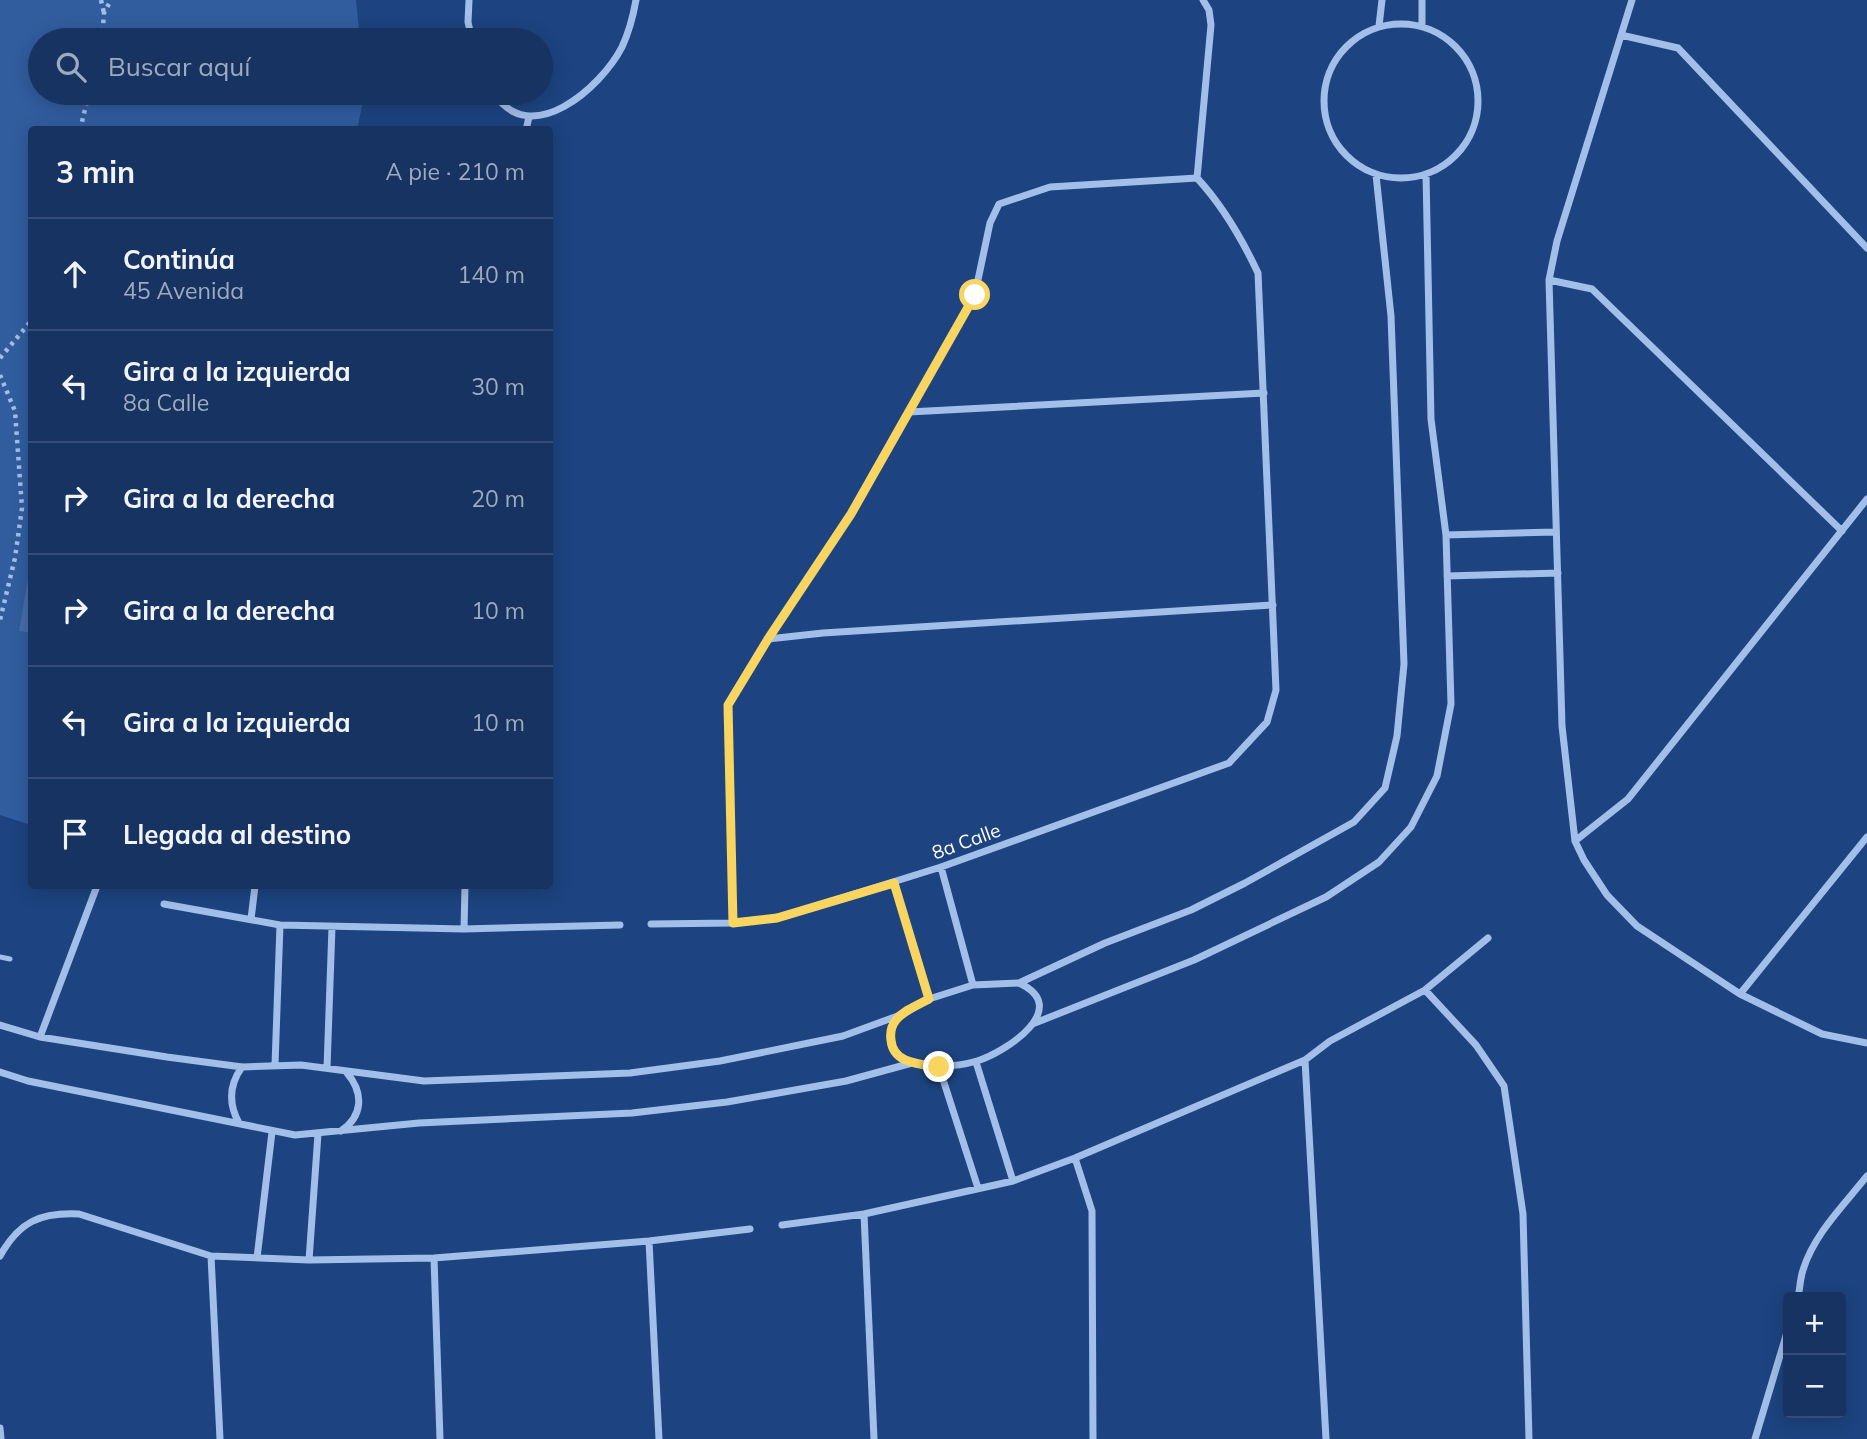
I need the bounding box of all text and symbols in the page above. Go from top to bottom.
search box [28,28,553,105]
icon: search [52,48,90,86]
text: Buscar aquí [108,50,251,83]
text: 3 min [56,153,135,191]
text: A pie · 210 m [385,157,525,186]
text: Continúa [123,243,235,276]
icon: ahead [56,255,94,293]
text: 140 m [457,260,525,289]
text: 45 Avenida [123,276,244,305]
route start [959,279,990,310]
text: Gira a la izquierda [123,355,351,388]
icon: left [56,367,94,405]
text: 30 m [471,372,525,401]
text: 8a Calle [123,388,209,417]
icon: right [56,479,94,517]
text: Gira a la derecha [123,482,335,515]
text: 20 m [471,484,525,513]
icon: right [56,591,94,629]
text: Gira a la derecha [123,594,335,627]
text: 10 m [471,596,525,625]
icon: left [56,703,94,741]
text: Gira a la izquierda [123,706,351,739]
text: 10 m [471,708,525,737]
icon: arrive [56,815,94,853]
text: Llegada al destino [123,818,351,851]
street label: 8a Calle [928,818,1004,864]
route end [923,1051,954,1082]
map controls [1783,1292,1846,1418]
button: + [1783,1292,1846,1355]
button: − [1783,1355,1846,1418]

